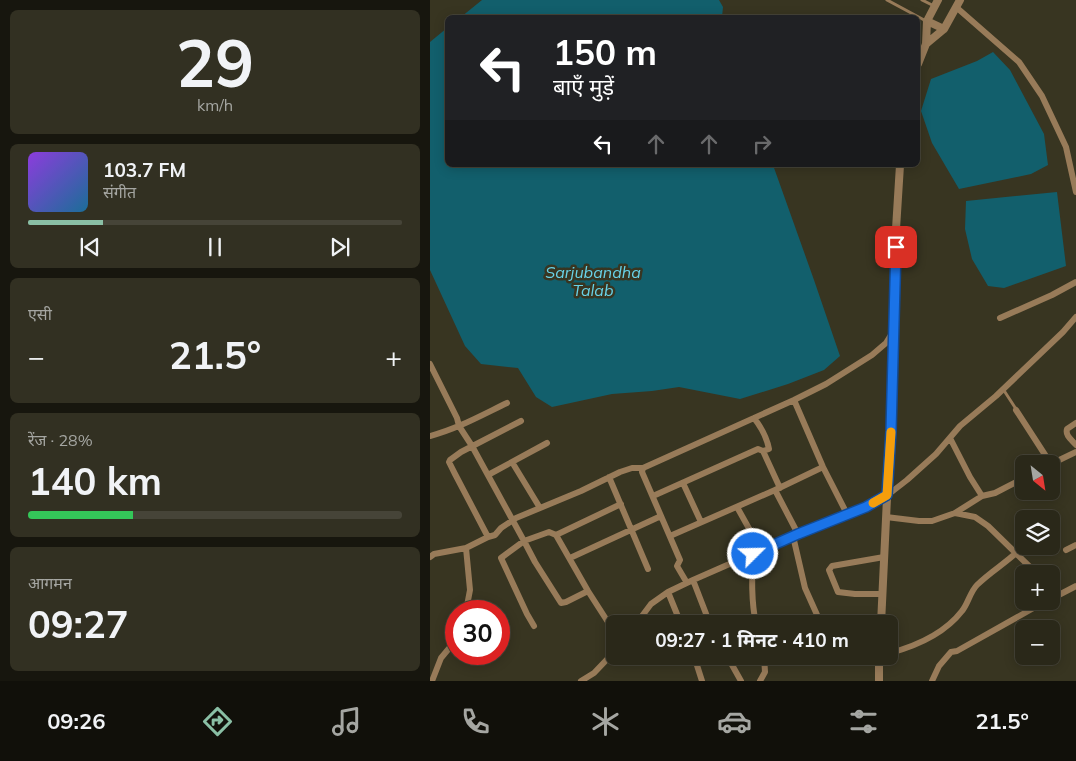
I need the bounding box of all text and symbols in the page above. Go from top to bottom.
text: 29 [176,22,254,103]
text: 150 m [553,30,657,74]
icon: left [470,35,535,100]
text: बाएँ मुड़ें [553,73,614,101]
text: km/h [197,95,233,115]
icon: left [589,130,617,158]
icon: ahead [642,130,670,158]
icon: ahead [695,130,723,158]
icon: right [748,130,776,158]
text: 103.7 FM [103,158,186,182]
text: संगीत [103,182,136,202]
pin [875,226,917,268]
icon: previous [76,233,104,261]
icon: pause [201,233,229,261]
icon: next [326,233,354,261]
icon: arrive [882,233,910,261]
water label: Sarjubandha Talab [545,262,641,300]
text: एसी [28,304,52,324]
text: 21.5° [169,331,261,379]
text: − [28,339,45,374]
text: + [385,339,402,374]
text: रेंज · 28% [28,430,93,450]
north arrow [1015,455,1060,500]
map controls [1015,455,1060,665]
text: 140 km [28,457,162,505]
button: layers [1015,510,1060,555]
position arrow [726,527,778,579]
button: + [1015,565,1060,610]
text: आगमन [28,573,72,593]
text: 09:27 [28,600,129,648]
speed limit sign: 30 [445,600,510,665]
button: − [1015,620,1060,665]
text: 09:27 · 1 मिनट · 410 m [655,628,849,652]
icon: directions [200,704,235,739]
icon: music [329,704,364,739]
icon: phone [458,704,493,739]
icon: climate [588,704,623,739]
icon: car [717,704,752,739]
icon: filters [846,704,881,739]
text: 09:26 [47,707,105,735]
text: 21.5° [975,707,1029,735]

